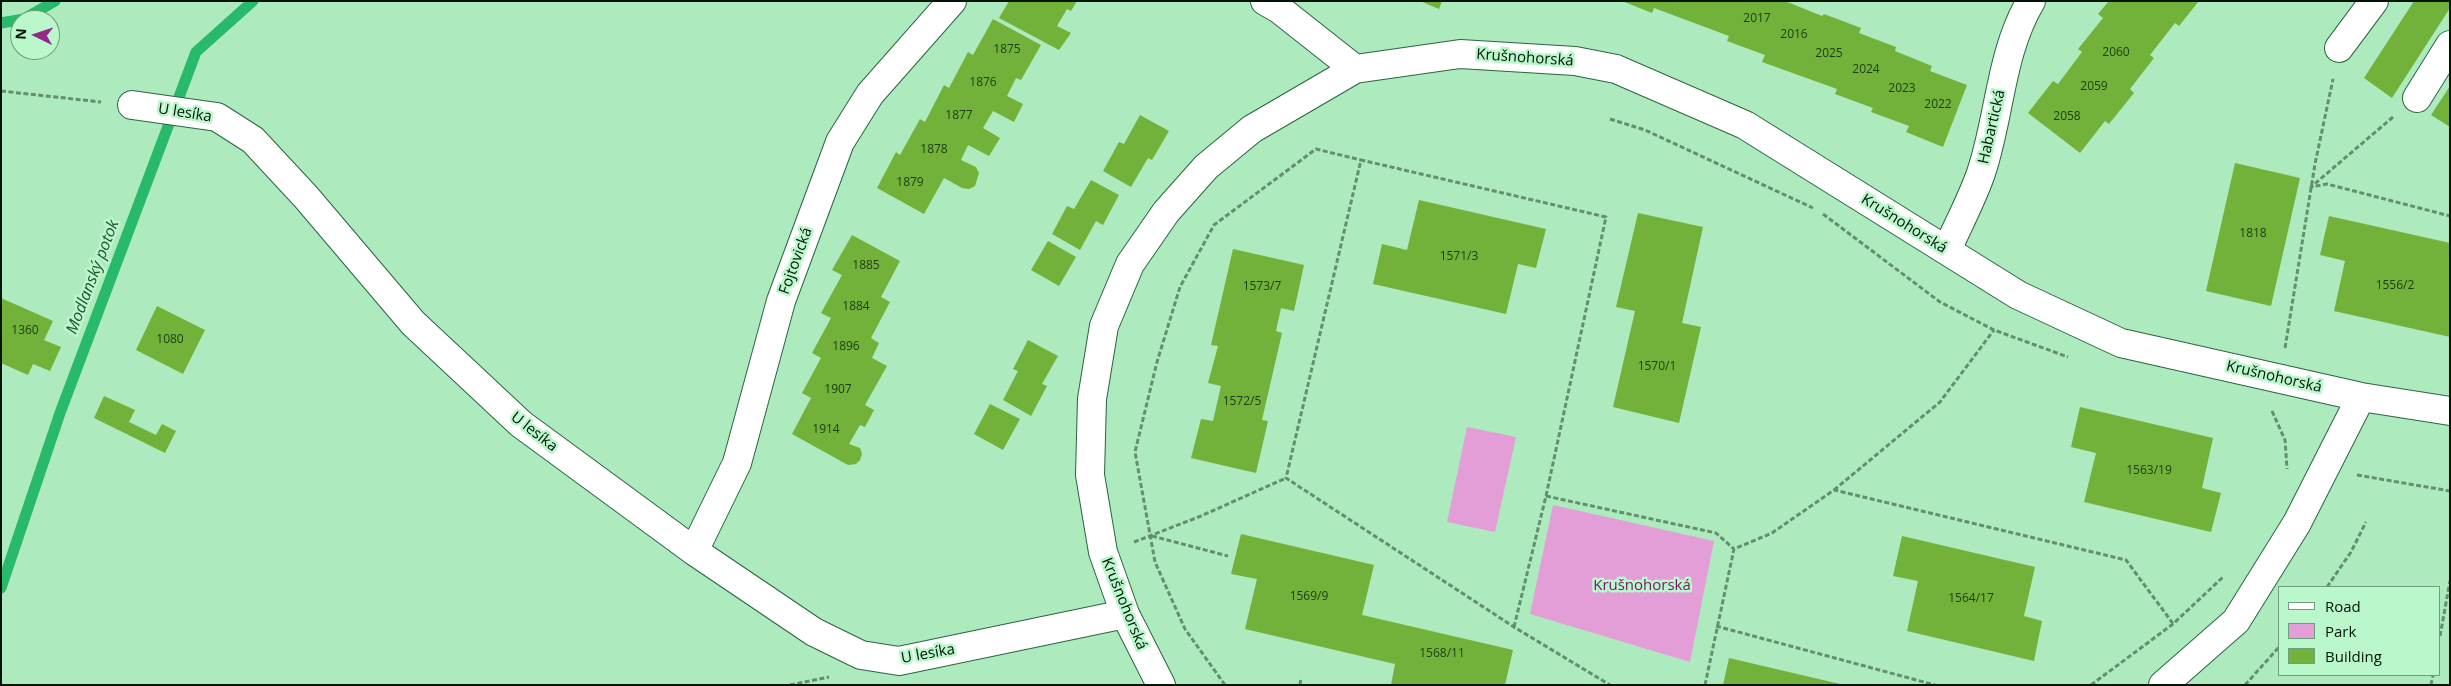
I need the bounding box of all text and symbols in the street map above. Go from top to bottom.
north arrow [10,10,60,60]
house number: 2017 [1743,12,1771,26]
text: N [11,28,30,40]
house number: 2016 [1780,28,1808,42]
house number: 1875 [993,43,1021,57]
street label: Krušnohorská [1476,46,1574,70]
house number: 2060 [2102,46,2130,60]
house number: 2025 [1815,47,1843,61]
house number: 2024 [1852,63,1880,77]
house number: 1876 [969,76,997,90]
house number: 2059 [2080,80,2108,94]
house number: 2023 [1888,82,1916,96]
street label: Habartická [1975,88,2009,166]
house number: 2022 [1924,98,1952,112]
street label: U lesíka [157,100,213,126]
house number: 1877 [945,109,973,123]
house number: 2058 [2053,110,2081,124]
house number: 1878 [920,143,948,157]
house number: 1879 [896,176,924,190]
street label: Krušnohorská [1858,191,1950,257]
water label: Modlanský potok [62,217,124,337]
street label: Fojtovická [776,225,816,297]
house number: 1818 [2239,227,2267,241]
house number: 1571/3 [1440,250,1478,264]
house number: 1885 [852,259,880,273]
house number: 1556/2 [2376,279,2414,293]
house number: 1573/7 [1243,280,1281,294]
house number: 1884 [842,300,870,314]
house number: 1360 [11,324,39,338]
house number: 1080 [156,333,184,347]
house number: 1896 [832,340,860,354]
street label: Krušnohorská [2224,357,2324,397]
house number: 1570/1 [1638,360,1676,374]
house number: 1907 [824,383,852,397]
house number: 1572/5 [1223,395,1261,409]
street label: U lesíka [507,408,561,456]
house number: 1914 [812,423,840,437]
house number: 1563/19 [2126,464,2172,478]
street label: Krušnohorská [1097,555,1151,653]
park label: Krušnohorská [1593,577,1691,595]
legend [2278,586,2441,676]
house number: 1569/9 [1290,590,1328,604]
house number: 1564/17 [1948,592,1994,606]
text: Road [2325,596,2361,616]
text: Park [2325,621,2356,641]
street label: U lesíka [900,640,956,668]
text: Building [2325,646,2382,666]
house number: 1568/11 [1419,647,1465,661]

